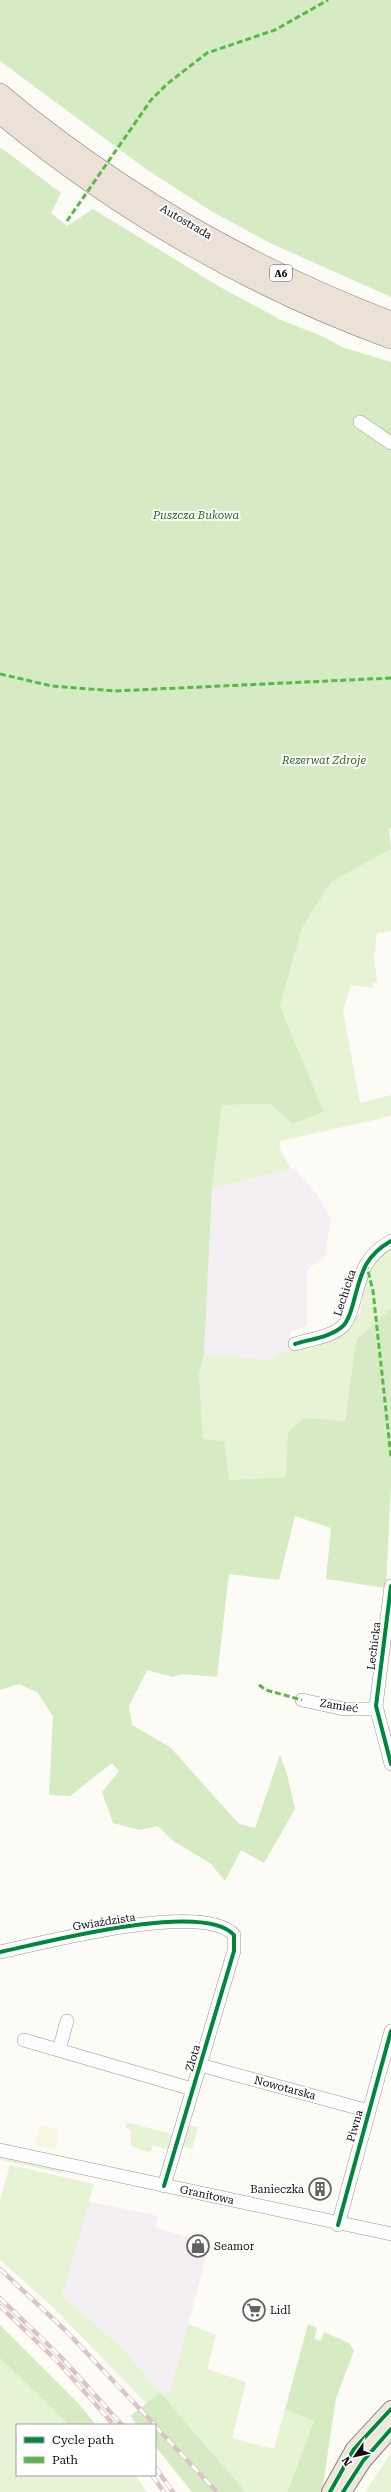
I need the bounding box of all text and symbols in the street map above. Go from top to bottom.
street label: Autostrada [158,202,214,242]
road number: A6 [270,265,292,281]
park label: Puszcza Bukowa [152,509,239,522]
park label: Rezerwat Zdroje [281,754,366,767]
street label: Lechicka [331,1268,359,1318]
street label: Lechicka [365,1621,383,1671]
street label: Zamieć [319,1697,359,1715]
street label: Gwiaździsta [72,1911,136,1933]
street label: Złota [183,2043,203,2073]
street label: Nowotarska [253,2074,317,2102]
street label: Piwna [344,2108,366,2144]
building icon: Banieczka [307,2176,333,2202]
street label: Granitowa [179,2183,235,2207]
place label: Banieczka [250,2183,304,2196]
shop icon: Seamor [185,2233,211,2259]
place label: Seamor [214,2240,255,2253]
supermarket icon: Lidl [241,2297,267,2323]
place label: Lidl [270,2304,291,2317]
legend [16,2424,156,2476]
text: Cycle path [52,2433,114,2447]
north arrow [335,2436,375,2476]
text: Path [52,2453,78,2467]
text: N [339,2454,355,2468]

